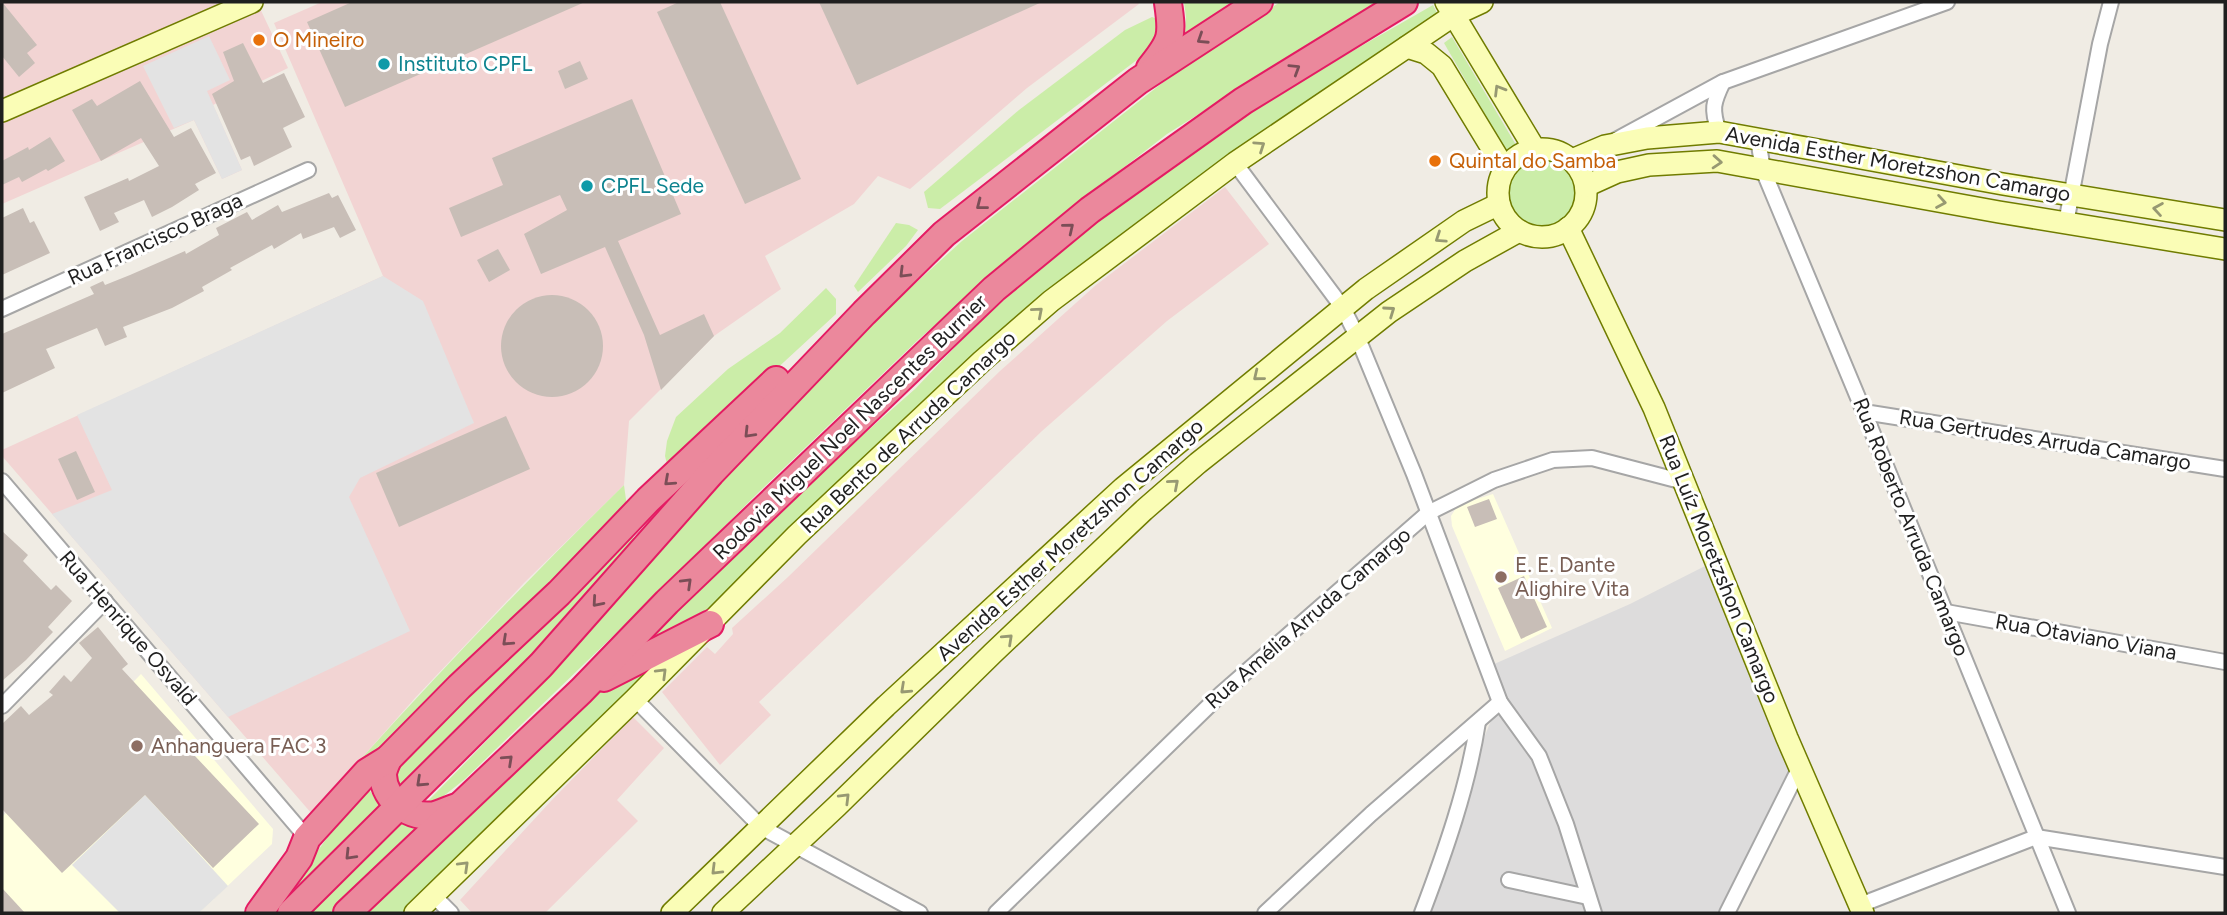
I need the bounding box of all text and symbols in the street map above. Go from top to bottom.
place label: O Mineiro [273,27,364,52]
one-way arrow [1197,31,1210,43]
marker: O Mineiro [251,32,267,48]
place label: Instituto CPFL [398,51,533,76]
marker: Instituto CPFL [376,56,392,72]
one-way arrow [1287,64,1300,77]
one-way arrow [1495,84,1508,97]
street label: Avenida Esther Moretzshon Camargo [1724,121,2073,206]
one-way arrow [1252,142,1265,155]
place label: Quintal do Samba [1449,148,1616,173]
marker: Quintal do Samba [1427,153,1443,169]
one-way arrow [1712,154,1723,169]
place label: CPFL Sede [601,173,704,198]
marker: CPFL Sede [579,178,595,194]
street label: Rua Francisco Braga [63,187,246,290]
one-way arrow [1935,193,1947,208]
one-way arrow [977,197,990,209]
one-way arrow [2152,202,2164,217]
one-way arrow [1061,223,1073,236]
one-way arrow [1434,230,1447,243]
one-way arrow [900,265,913,278]
street label: Rodovia Miguel Noel Nascentes Burnier [707,289,992,565]
one-way arrow [1382,307,1395,319]
one-way arrow [1030,308,1043,320]
street label: Rua Bento de Arruda Camargo [795,325,1021,538]
one-way arrow [1254,367,1266,380]
street label: Rua Roberto Arruda Camargo [1848,394,1975,660]
street label: Rua Gertrudes Arruda Camargo [1897,404,2193,475]
street label: Avenida Esther Moretzshon Camargo [931,413,1208,666]
one-way arrow [745,425,758,438]
street label: Rua Luíz Moretzshon Camargo [1654,431,1785,707]
one-way arrow [664,473,677,485]
one-way arrow [1166,480,1179,492]
street label: Rua Amélia Arruda Camargo [1200,522,1416,714]
street label: Rua Henrique Osvald [54,545,202,710]
place label: E. E. Dante Alighire Vita [1515,552,1629,601]
marker: E. E. Dante Alighire Vita [1493,569,1509,585]
one-way arrow [679,578,692,591]
one-way arrow [593,593,605,606]
street label: Rua Otaviano Viana [1993,608,2179,665]
one-way arrow [502,633,515,646]
one-way arrow [1000,635,1013,647]
one-way arrow [654,668,667,681]
one-way arrow [900,680,913,693]
place label: Anhanguera FAC 3 [151,733,327,758]
marker: Anhanguera FAC 3 [129,738,145,754]
one-way arrow [500,755,513,768]
one-way arrow [417,774,430,787]
one-way arrow [837,794,849,806]
one-way arrow [345,846,358,859]
one-way arrow [456,861,469,874]
one-way arrow [711,861,724,874]

